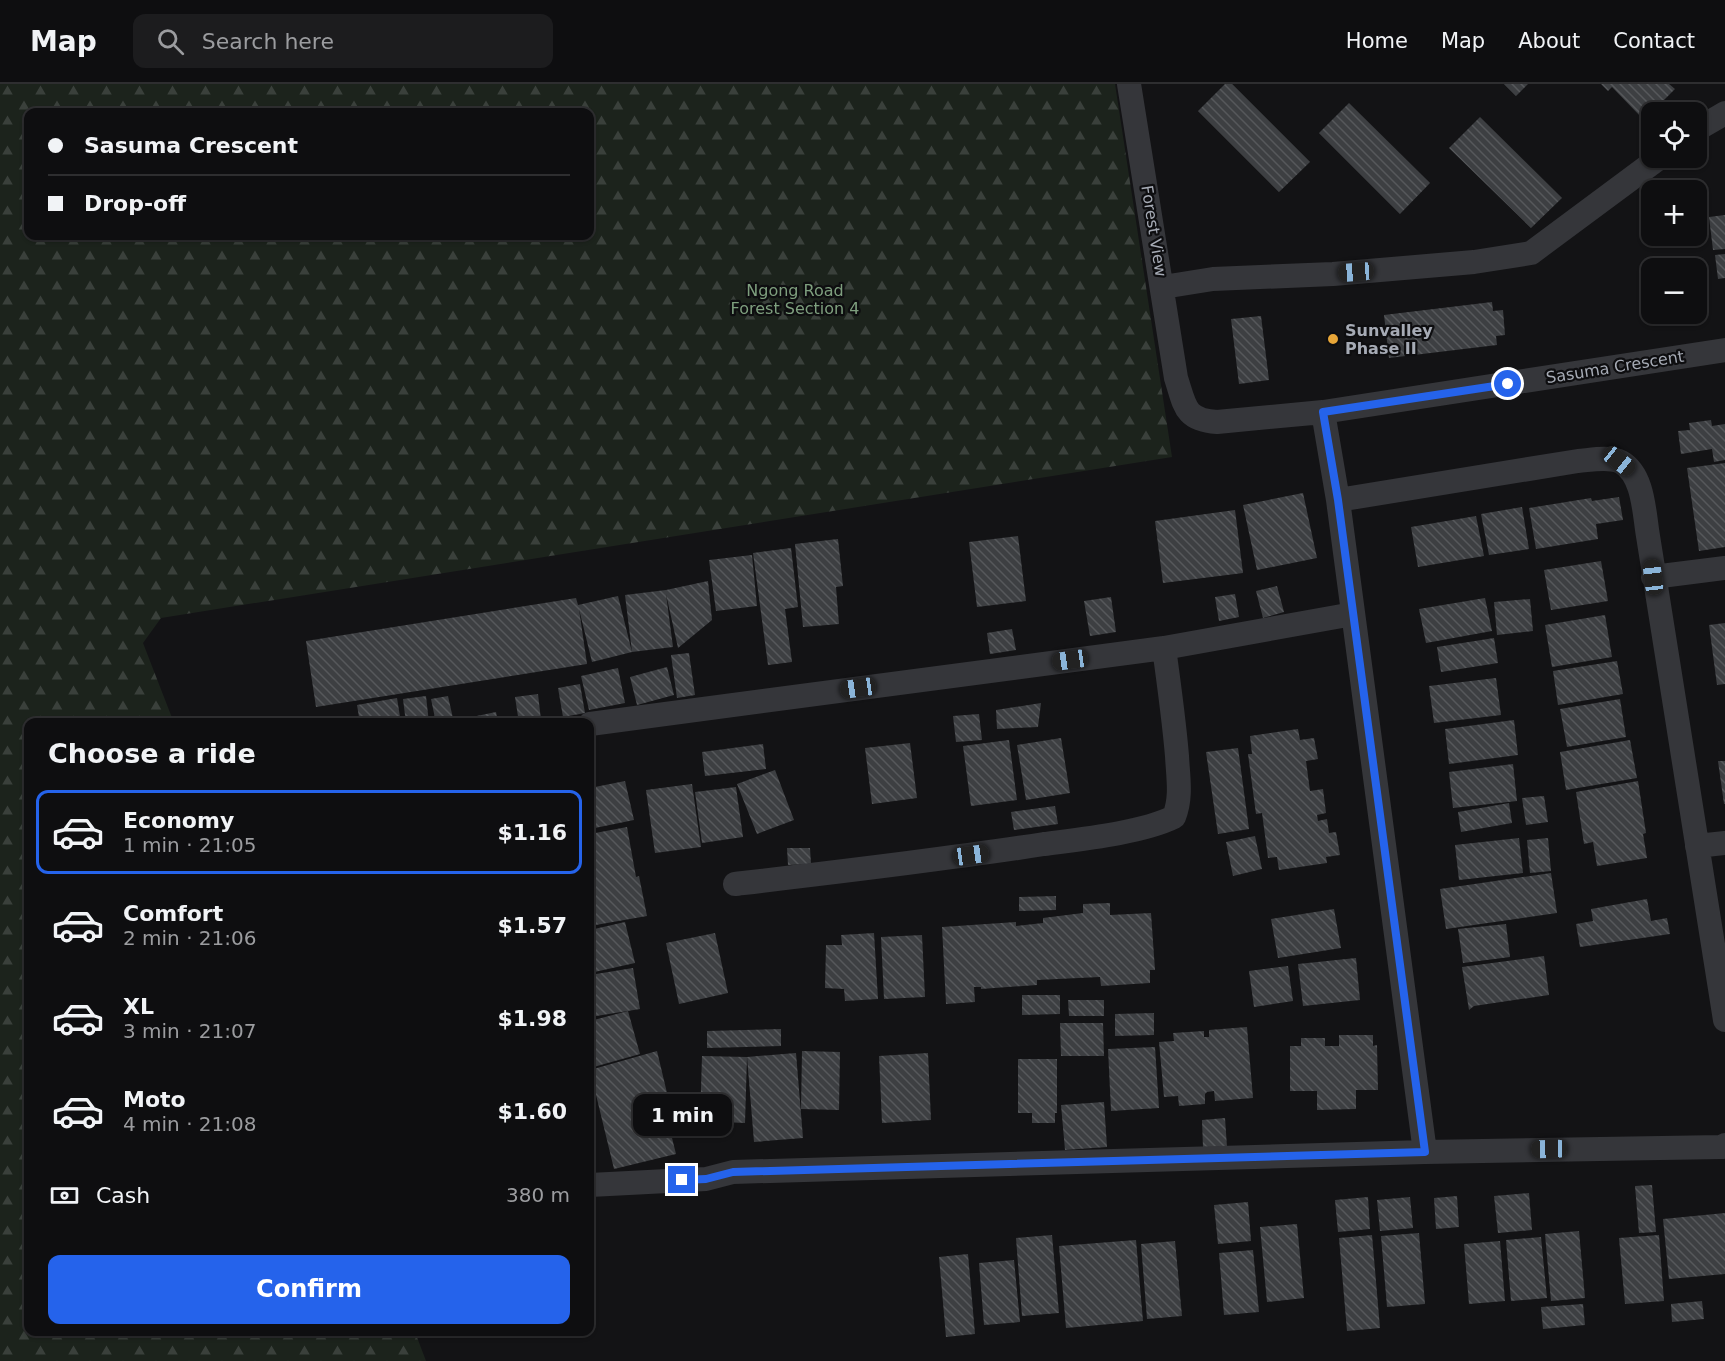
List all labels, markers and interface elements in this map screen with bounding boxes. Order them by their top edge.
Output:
search box [133,14,553,68]
text: Map [30,25,97,58]
icon: search [154,25,187,58]
text: Search here [202,29,334,54]
text: Home [1346,29,1408,53]
text: Map [1441,29,1485,53]
text: About [1518,29,1580,53]
text: Contact [1613,29,1695,53]
map controls [1641,102,1707,324]
button: locate [1641,102,1707,168]
text: Sasuma Crescent [84,133,298,158]
button: + [1641,180,1707,246]
street label: Forest View [1137,184,1171,278]
text: Drop-off [84,191,186,216]
button: − [1641,258,1707,324]
car [1337,262,1375,282]
park label: Ngong Road Forest Section 4 [731,281,859,318]
place label: Sunvalley Phase II [1345,321,1433,358]
marker: Sunvalley Phase II [1326,332,1340,346]
street label: Sasuma Crescent [1545,347,1685,387]
route start [1494,370,1521,397]
car [1599,443,1639,479]
car [1642,558,1664,596]
car [1051,649,1089,671]
car [839,677,877,699]
text: Choose a ride [48,738,256,769]
icon: car [51,805,105,859]
text: Economy [123,808,234,833]
text: $1.16 [497,820,567,845]
text: 1 min · 21:05 [123,833,257,857]
car [952,844,990,866]
icon: car [51,898,105,952]
text: Comfort [123,901,223,926]
text: $1.57 [497,913,567,938]
text: 2 min · 21:06 [123,926,257,950]
icon: car [51,991,105,1045]
text: XL [123,994,154,1019]
text: $1.98 [497,1006,567,1031]
text: 3 min · 21:07 [123,1019,257,1043]
icon: car [51,1084,105,1138]
text: Moto [123,1087,186,1112]
callout: 1 min [632,1093,732,1135]
text: $1.60 [497,1099,567,1124]
text: 1 min [651,1103,714,1127]
text: 4 min · 21:08 [123,1112,257,1136]
car [1531,1140,1567,1158]
route end [668,1166,695,1193]
icon: cash [48,1179,81,1212]
text: Cash [96,1183,150,1208]
text: 380 m [506,1183,570,1207]
button: Confirm [48,1255,570,1324]

